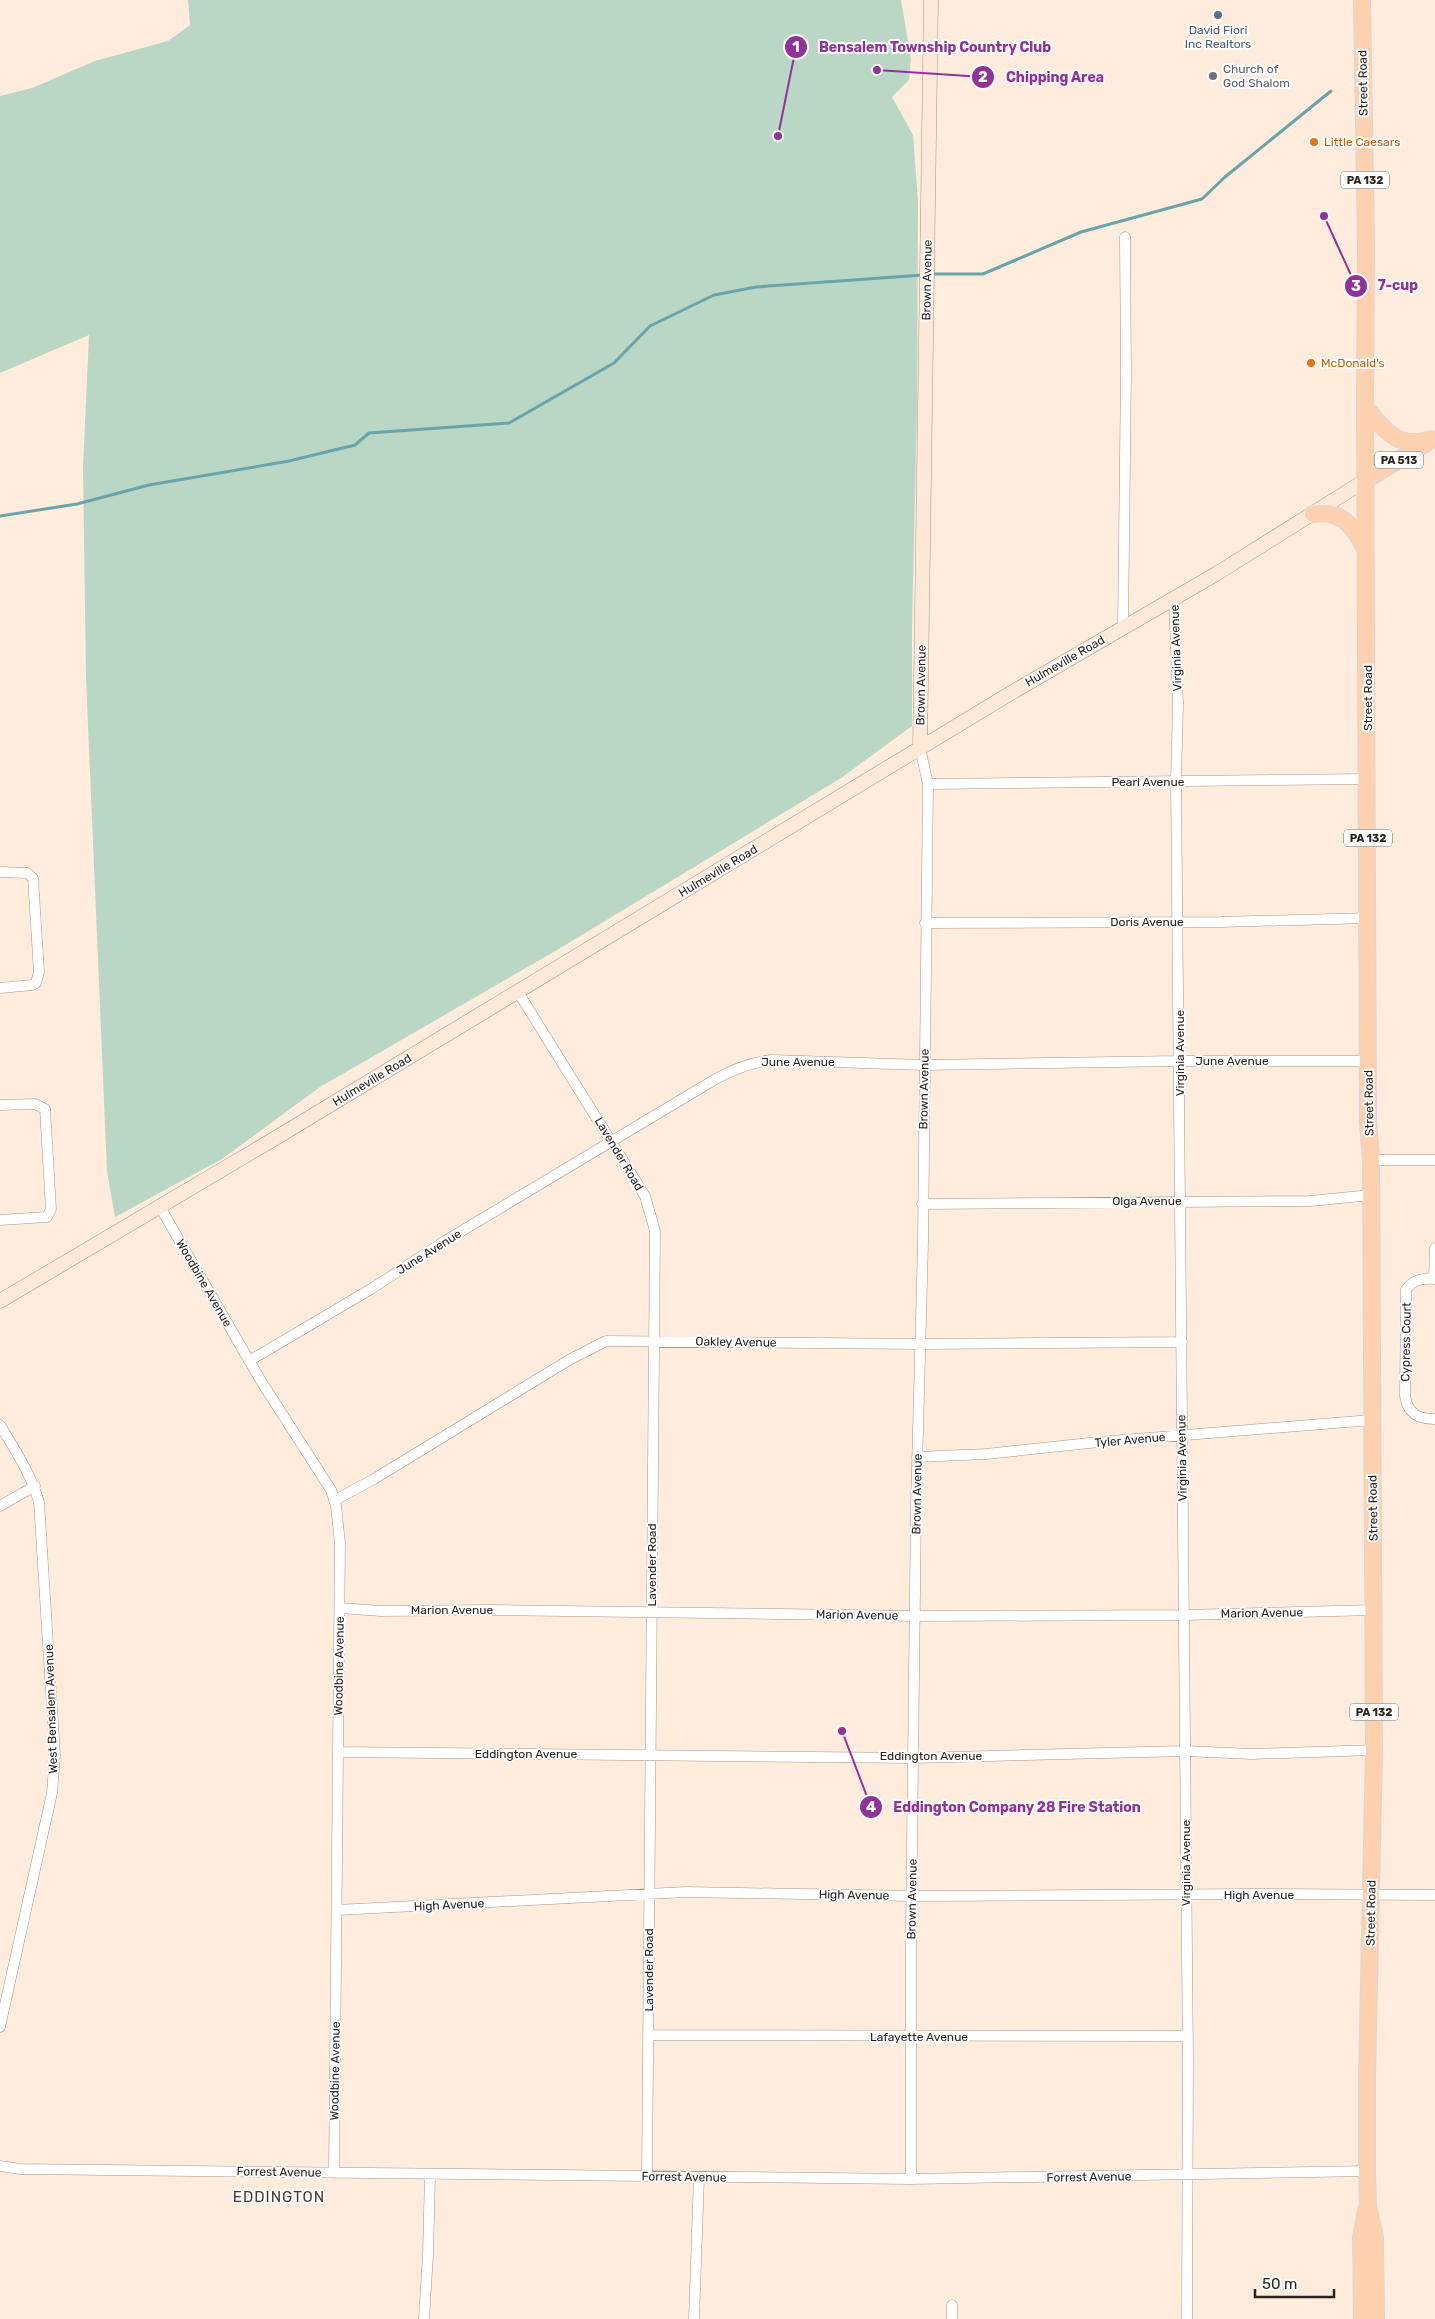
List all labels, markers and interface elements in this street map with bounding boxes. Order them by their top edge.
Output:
marker: David Fiori Inc Realtors [1212,9,1224,21]
place label: David Fiori Inc Realtors [1185,23,1251,51]
callout: Bensalem Township Country Club [783,33,1061,62]
text: 1 [792,38,800,56]
text: Bensalem Township Country Club [819,39,1051,56]
street label: Street Road [1355,50,1371,116]
place label: Church of God Shalom [1223,62,1290,90]
callout: Chipping Area [971,63,1114,92]
text: 2 [978,68,988,86]
text: Chipping Area [1006,69,1104,86]
marker: Church of God Shalom [1207,70,1219,82]
place label: Little Caesars [1324,135,1400,149]
marker: Little Caesars [1308,136,1320,148]
road number: PA 132 [1341,172,1389,188]
street label: Brown Avenue [919,239,935,320]
callout: 7-cup [1343,271,1429,300]
text: 3 [1351,277,1361,295]
text: 7-cup [1378,277,1418,294]
place label: McDonald's [1321,356,1385,370]
marker: McDonald's [1305,357,1317,369]
road number: PA 513 [1375,452,1423,468]
street label: Virginia Avenue [1167,604,1185,692]
street label: Hulmeville Road [1023,633,1107,689]
street label: Brown Avenue [913,644,929,725]
street label: Street Road [1361,665,1375,731]
street label: Pearl Avenue [1111,775,1185,789]
road number: PA 132 [1344,830,1392,846]
street label: Hulmeville Road [676,842,760,900]
street label: Doris Avenue [1110,915,1184,929]
street label: Virginia Avenue [1173,1009,1187,1096]
street label: Brown Avenue [916,1048,932,1129]
street label: Hulmeville Road [330,1051,414,1109]
street label: June Avenue [1195,1054,1269,1068]
street label: June Avenue [761,1055,835,1069]
street label: Street Road [1361,1070,1377,1136]
street label: Lavender Road [592,1115,646,1193]
street label: Olga Avenue [1112,1194,1182,1208]
street label: June Avenue [394,1226,464,1277]
street label: Woodbine Avenue [173,1237,235,1330]
street label: Cypress Court [1398,1302,1414,1382]
street label: Oakley Avenue [695,1334,777,1350]
street label: Virginia Avenue [1174,1414,1190,1501]
street label: Tyler Avenue [1094,1430,1166,1450]
street label: Brown Avenue [909,1453,925,1534]
street label: Street Road [1365,1475,1381,1541]
street label: Lavender Road [645,1523,659,1607]
street label: Marion Avenue [411,1603,493,1617]
street label: Marion Avenue [1221,1605,1304,1621]
street label: Marion Avenue [816,1607,899,1623]
street label: Woodbine Avenue [331,1616,347,1716]
street label: West Bensalem Avenue [42,1644,60,1774]
road number: PA 132 [1350,1704,1398,1720]
street label: Eddington Avenue [475,1747,577,1761]
street label: Eddington Avenue [880,1749,982,1763]
callout: Eddington Company 28 Fire Station [859,1792,1151,1821]
text: 4 [866,1798,876,1816]
text: Eddington Company 28 Fire Station [893,1799,1141,1816]
street label: Virginia Avenue [1179,1819,1193,1906]
street label: Brown Avenue [904,1858,920,1939]
street label: Street Road [1363,1880,1379,1946]
street label: High Avenue [819,1887,890,1903]
street label: High Avenue [1224,1888,1295,1902]
street label: High Avenue [413,1896,485,1914]
street label: Lavender Road [642,1928,656,2012]
street label: Woodbine Avenue [327,2021,343,2121]
street label: Lafayette Avenue [870,2030,968,2044]
street label: Forrest Avenue [236,2164,322,2180]
street label: Forrest Avenue [641,2169,727,2185]
street label: Forrest Avenue [1046,2169,1132,2185]
district label: EDDINGTON [233,2188,325,2206]
scale bar [1255,2266,1334,2298]
text: 50 m [1262,2275,1297,2293]

